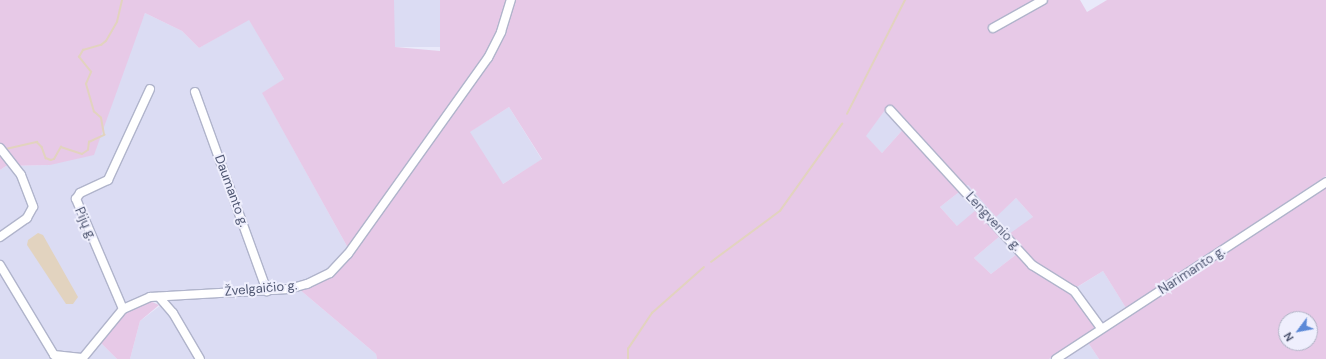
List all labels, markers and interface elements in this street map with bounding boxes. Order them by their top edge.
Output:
street label: Daumanto g. [211,153,251,229]
street label: Lengvenio g. [962,190,1024,254]
street label: Pijų g. [71,205,99,243]
street label: Narimanto g. [1156,244,1228,298]
street label: Žvelgaičio g. [224,278,298,300]
north arrow [1278,311,1318,351]
text: N [1281,330,1297,344]

